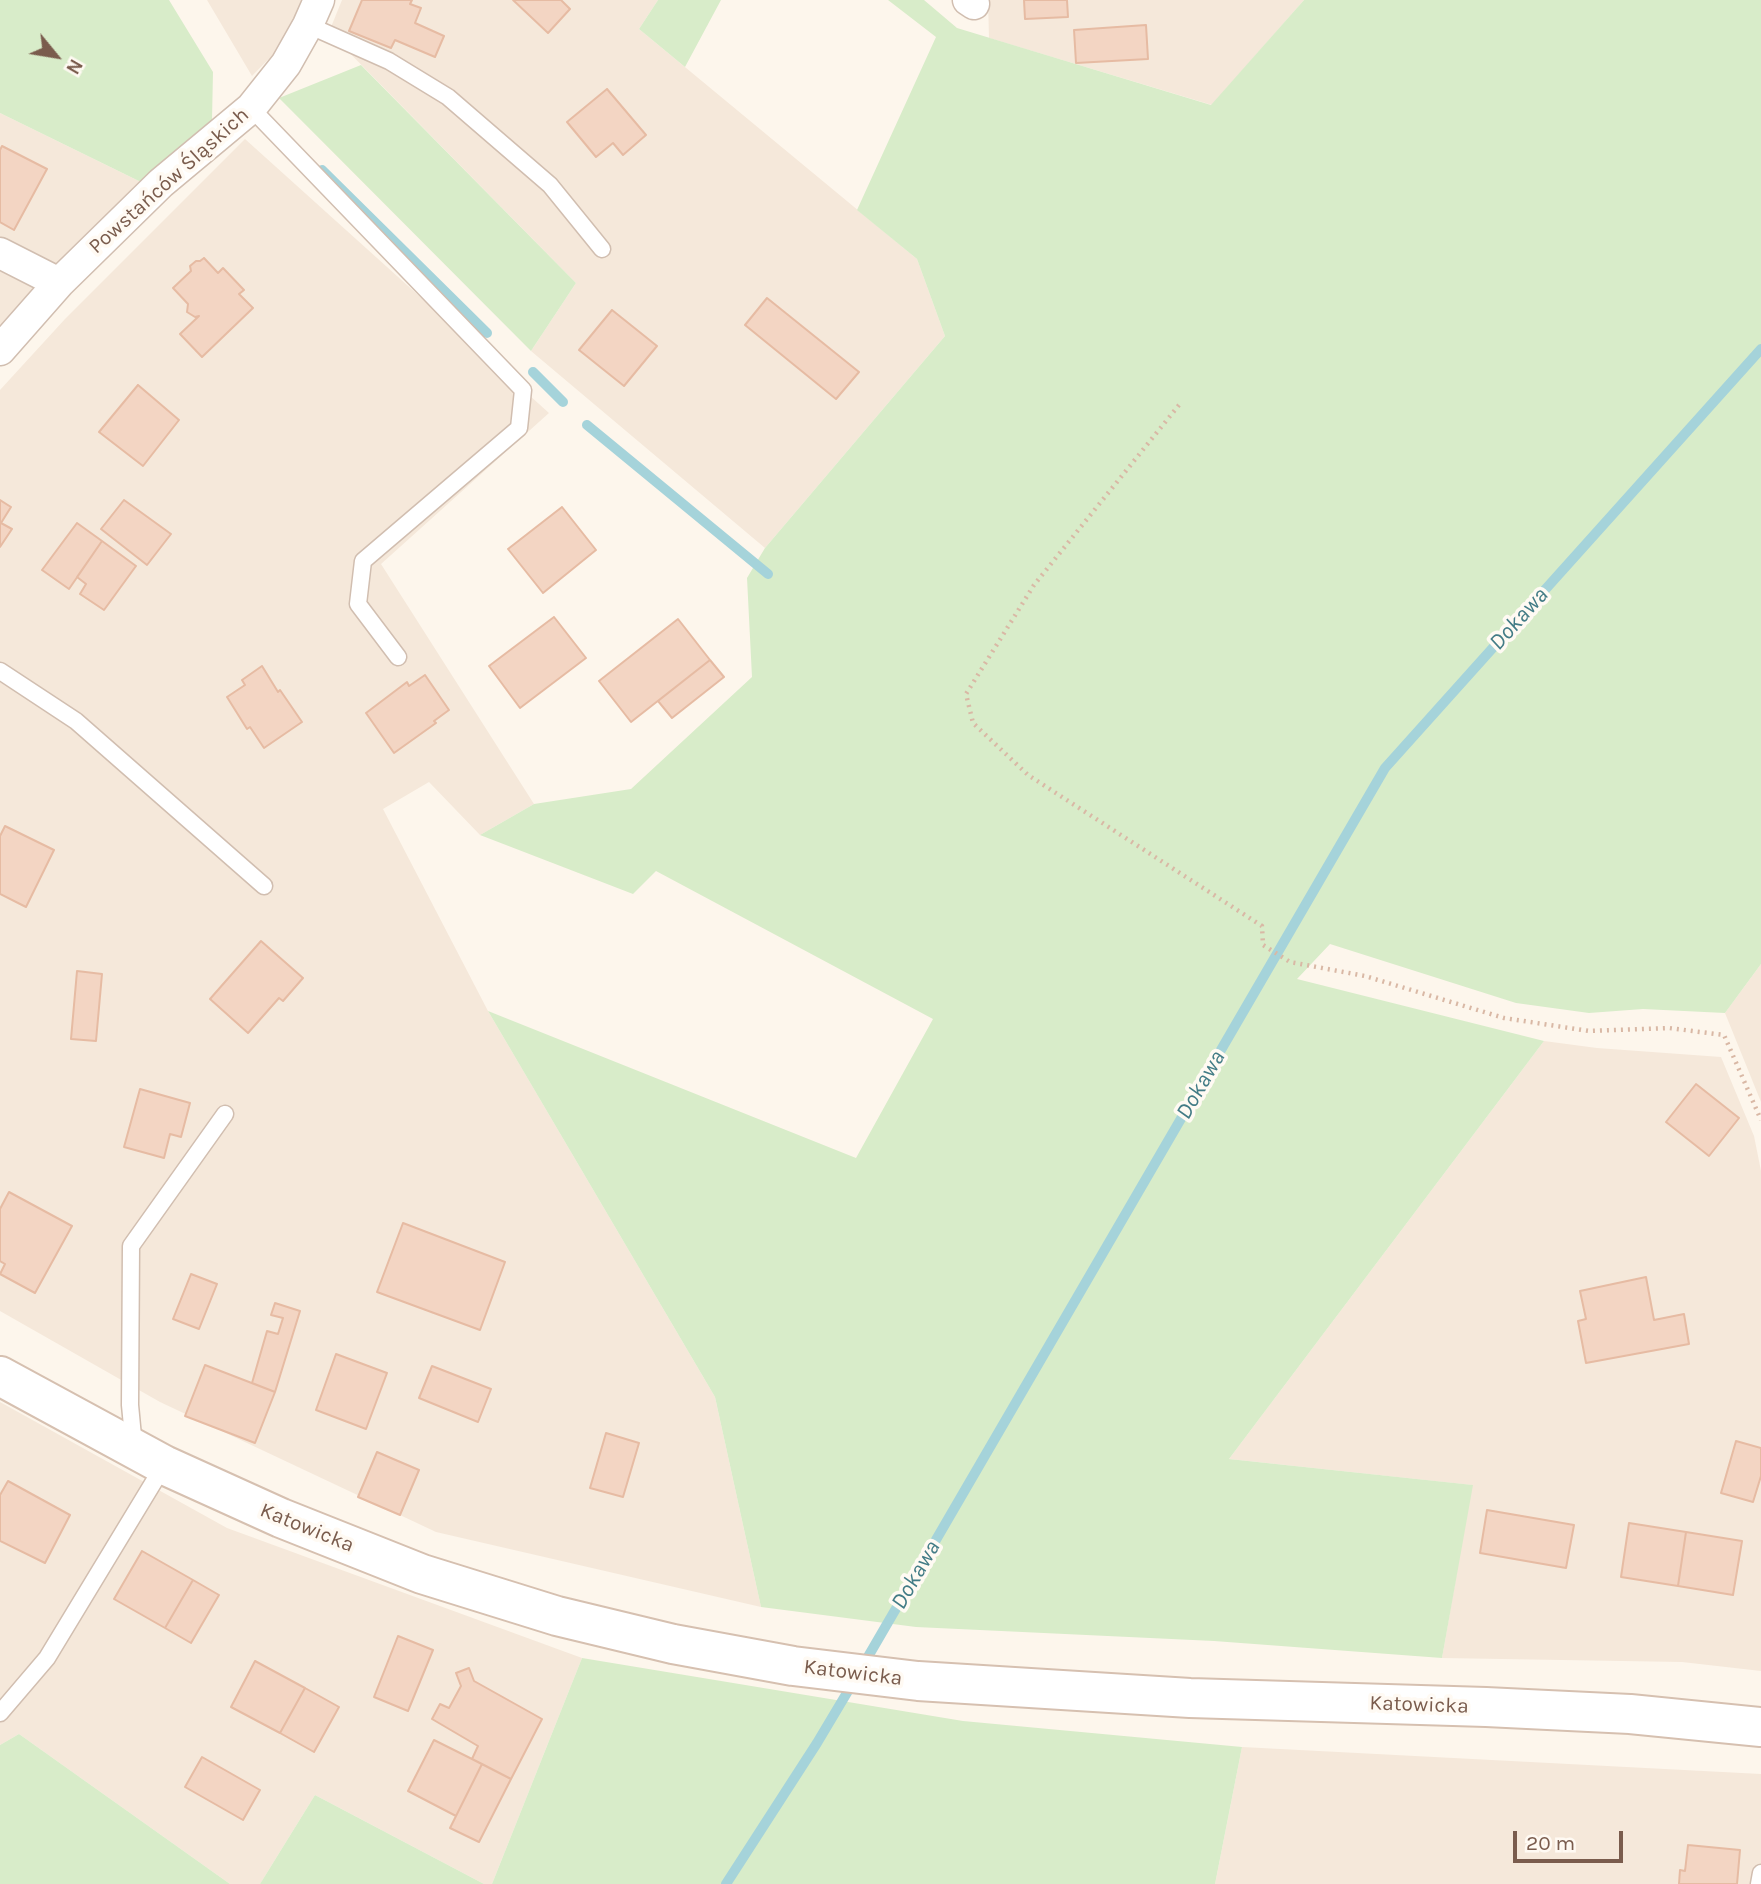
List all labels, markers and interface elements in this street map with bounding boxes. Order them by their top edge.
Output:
north arrow [21,21,91,91]
text: N [61,55,87,78]
street label: Powstańców Śląskich [84,102,254,260]
water label: Dokawa [1484,582,1554,656]
water label: Dokawa [1170,1046,1232,1124]
street label: Katowicka [256,1498,358,1558]
water label: Dokawa [885,1536,947,1614]
street label: Katowicka [802,1654,904,1692]
street label: Katowicka [1369,1691,1469,1719]
scale bar [1516,1818,1626,1862]
text: 20 m [1526,1831,1575,1855]

